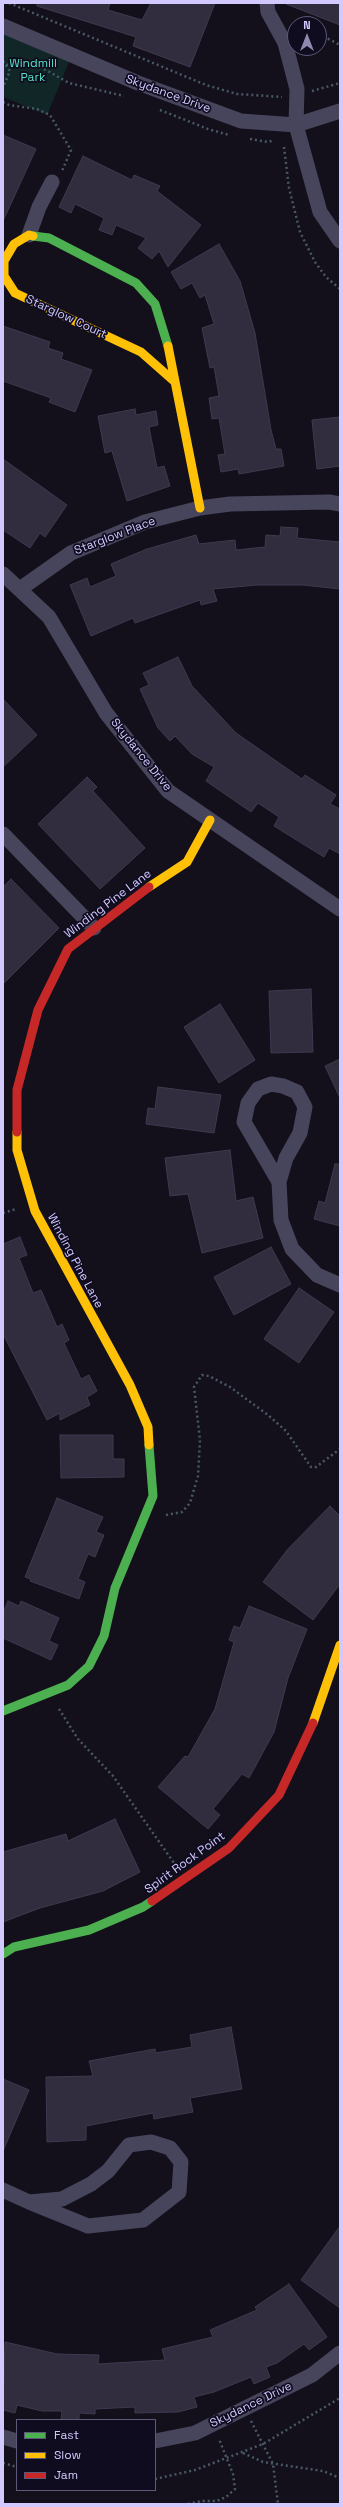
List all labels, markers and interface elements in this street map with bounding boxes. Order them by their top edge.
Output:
north arrow [287,16,327,56]
text: N [303,18,311,32]
park label: Windmill Park [9,57,57,85]
street label: Skydance Drive [124,72,212,116]
street label: Starglow Court [23,292,109,342]
street label: Starglow Place [72,514,158,558]
street label: Skydance Drive [107,716,175,794]
street label: Winding Pine Lane [62,867,154,941]
street label: Winding Pine Lane [44,1211,106,1311]
street label: Spirit Rock Point [142,1829,228,1897]
street label: Skydance Drive [208,2379,294,2431]
legend [16,2419,156,2491]
text: Fast [54,2427,79,2443]
text: Slow [54,2447,81,2463]
text: Jam [54,2467,78,2483]

